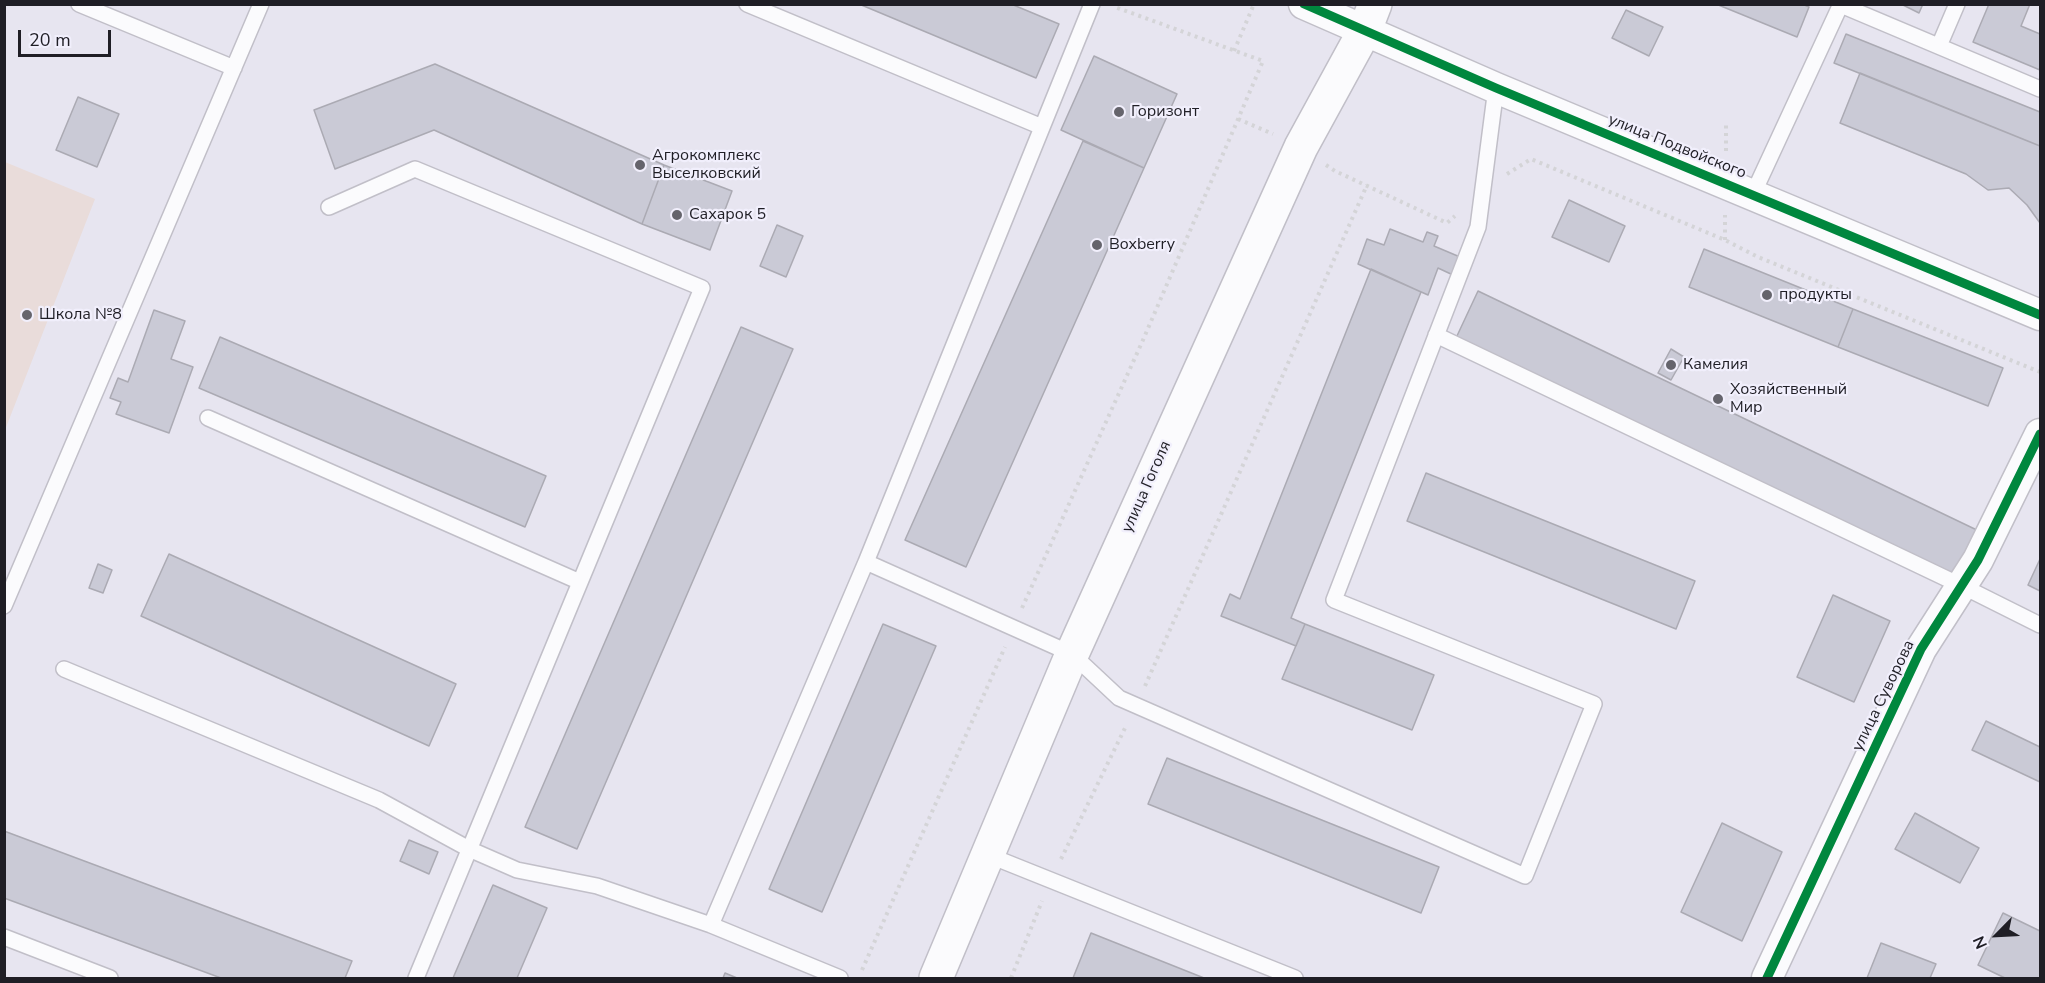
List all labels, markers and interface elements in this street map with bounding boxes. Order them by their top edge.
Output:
scale bar [21,18,114,56]
text: 20 m [29,28,71,52]
place label: Горизонт [1131,102,1199,122]
marker: Горизонт [1112,105,1126,119]
street label: улица Подвойского [1605,110,1749,184]
place label: Агрокомплекс Выселковский [652,146,761,184]
marker: Агрокомплекс Выселковский [633,158,647,172]
place label: Сахарок 5 [689,205,766,225]
marker: Сахарок 5 [670,208,684,222]
place label: Boxberry [1109,235,1175,255]
marker: Boxberry [1090,238,1104,252]
place label: продукты [1779,285,1852,305]
marker: продукты [1760,288,1774,302]
place label: Школа №8 [39,305,122,325]
marker: Школа №8 [20,308,34,322]
place label: Камелия [1683,355,1748,375]
marker: Камелия [1664,358,1678,372]
place label: Хозяйственный Мир [1730,380,1847,418]
marker: Хозяйственный Мир [1711,392,1725,406]
street label: улица Гоголя [1118,438,1176,536]
street label: улица Суворова [1849,637,1919,755]
north arrow [1967,905,2027,965]
text: N [1968,932,1993,952]

